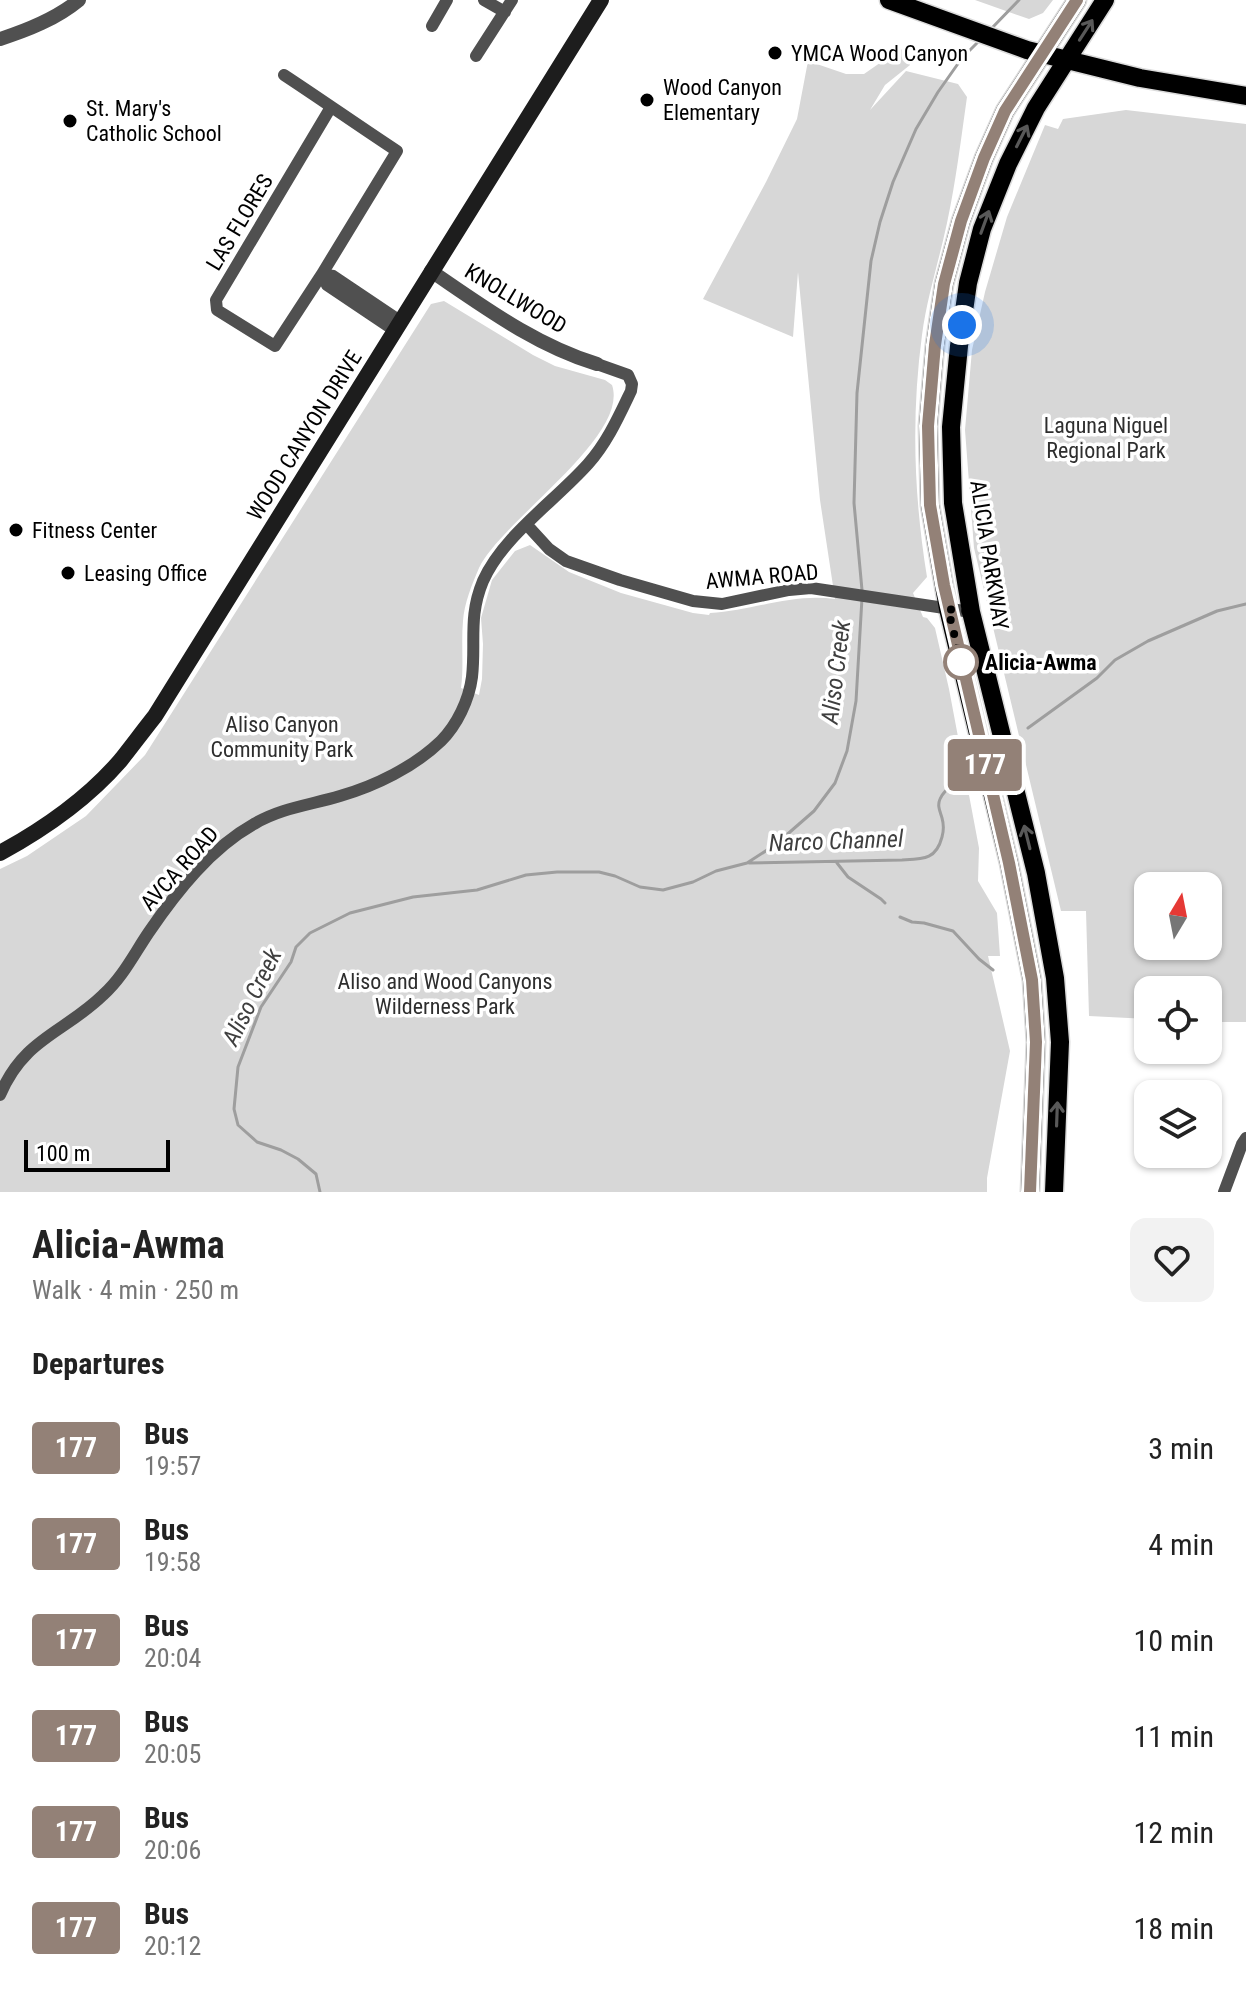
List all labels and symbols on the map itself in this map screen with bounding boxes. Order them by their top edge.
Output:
one-way arrow [1078,19,1094,42]
place label: YMCA Wood Canyon [791,41,968,66]
marker: YMCA Wood Canyon [766,44,784,62]
place label: Wood Canyon Elementary [663,75,782,125]
marker: Wood Canyon Elementary [638,91,656,109]
place label: St. Mary's Catholic School [86,96,222,146]
marker: St. Mary's Catholic School [61,112,79,130]
one-way arrow [1014,124,1030,148]
street label: LAS FLORES [201,170,278,275]
one-way arrow [979,210,994,235]
street label: KNOLLWOOD [460,258,571,339]
your location [942,305,982,345]
street label: WOOD CANYON DRIVE [242,346,367,525]
park label: Laguna Niguel Regional Park [1044,413,1168,463]
street label: ALICIA PARKWAY [965,478,1014,632]
place label: Fitness Center [32,518,157,543]
marker: Fitness Center [7,521,25,539]
street label: AWMA ROAD [705,559,820,594]
place label: Leasing Office [84,561,207,586]
marker: Leasing Office [59,564,77,582]
water label: Aliso Creek [816,618,856,726]
marker: Alicia-Awma [944,645,978,679]
place label: Alicia-Awma [985,650,1097,675]
park label: Aliso Canyon Community Park [211,712,354,762]
line badge: 177 [939,739,1031,791]
street label: AVCA ROAD [135,821,223,915]
one-way arrow [1019,824,1034,850]
water label: Narco Channel [768,825,904,857]
north arrow [1134,872,1222,960]
water label: Aliso Creek [216,944,288,1051]
park label: Aliso and Wood Canyons Wilderness Park [338,969,552,1019]
one-way arrow [1050,1101,1065,1128]
scale bar [24,1136,170,1172]

